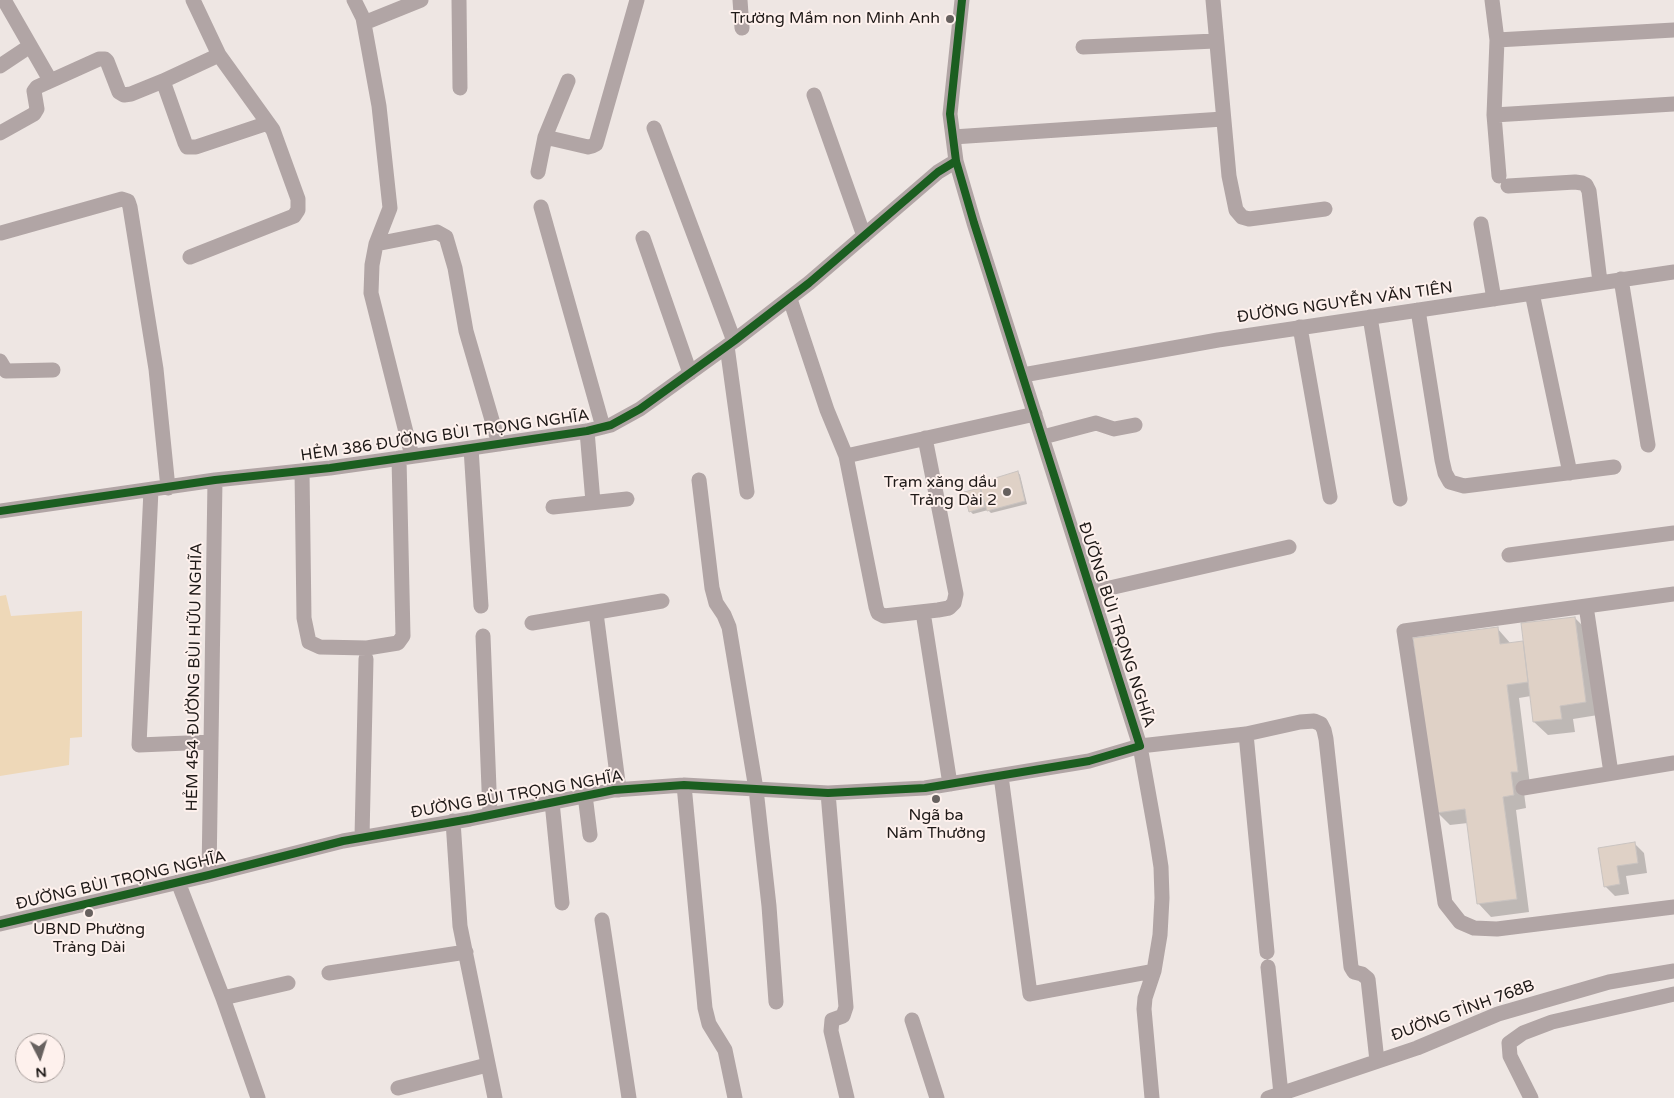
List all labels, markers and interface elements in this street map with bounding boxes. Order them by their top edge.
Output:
place label: Trường Mầm non Minh Anh [731,9,940,29]
marker: Trường Mầm non Minh Anh [944,13,956,25]
street label: ĐƯỜNG NGUYỄN VĂN TIÊN [1236,278,1454,328]
street label: HẺM 386 ĐƯỜNG BÙI TRỌNG NGHĨA [299,406,591,466]
place label: Trạm xăng dầu Trảng Dài 2 [884,473,997,511]
marker: Trạm xăng dầu Trảng Dài 2 [1001,486,1013,498]
street label: ĐƯỜNG BÙI TRỌNG NGHĨA [1074,520,1158,730]
street label: HẺM 454 ĐƯỜNG BÙI HỮU NGHĨA [183,543,207,811]
street label: ĐƯỜNG BÙI TRỌNG NGHĨA [409,767,625,823]
marker: Ngã ba Năm Thưởng [930,793,942,805]
place label: Ngã ba Năm Thưởng [886,806,986,844]
street label: ĐƯỜNG BÙI TRỌNG NGHĨA [14,847,228,915]
marker: UBND Phường Trảng Dài [83,907,95,919]
place label: UBND Phường Trảng Dài [33,920,145,958]
street label: ĐƯỜNG TỈNH 768B [1389,976,1537,1046]
north arrow [15,1033,65,1083]
text: N [35,1063,48,1081]

